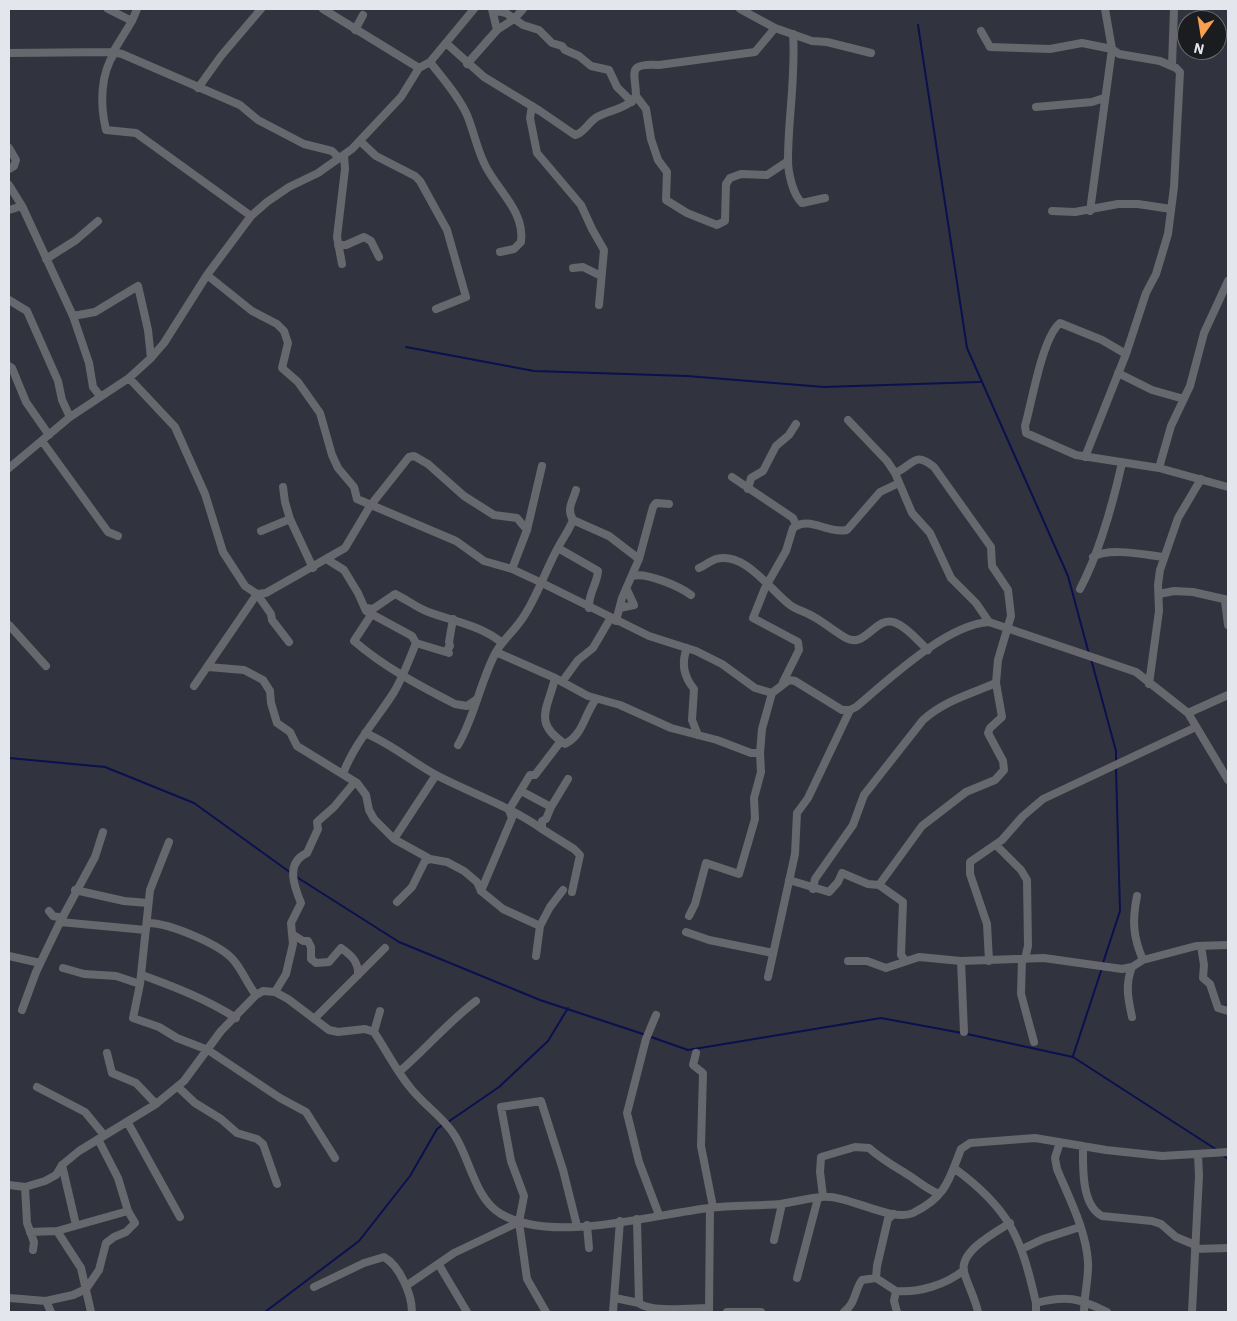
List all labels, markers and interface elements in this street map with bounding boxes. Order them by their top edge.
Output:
north arrow [1177,10,1227,60]
text: N [1192,39,1206,59]

